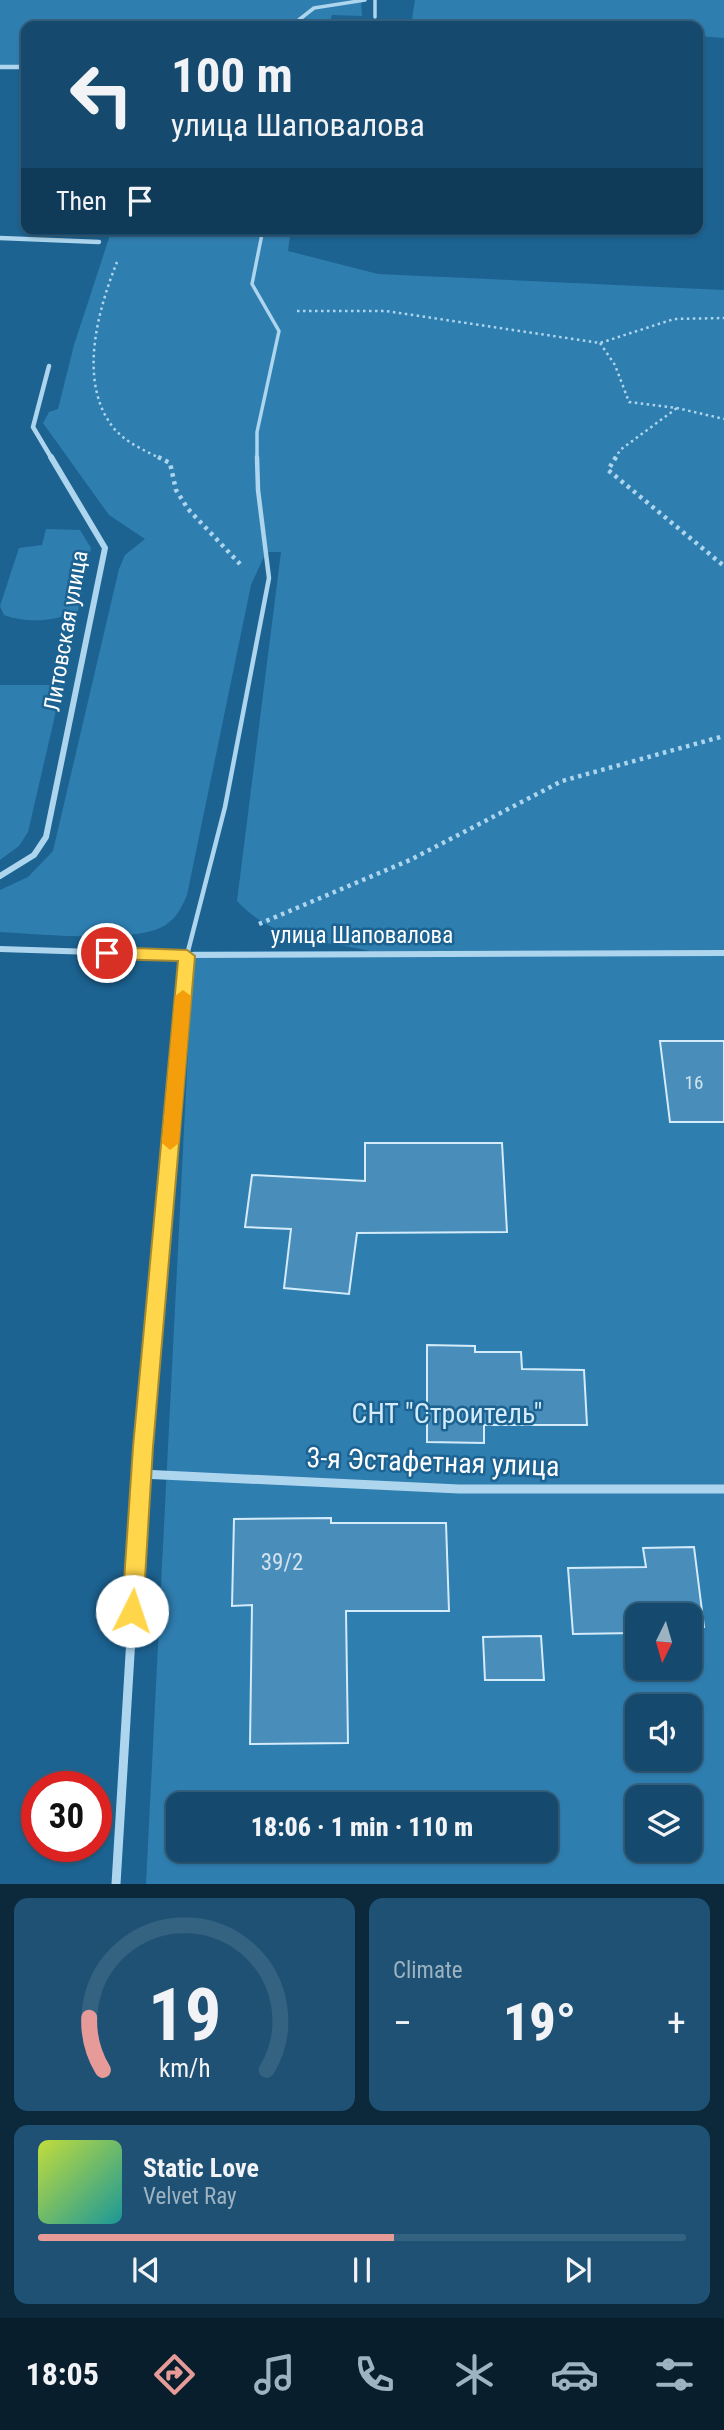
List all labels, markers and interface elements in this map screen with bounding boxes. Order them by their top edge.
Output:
text: 100 m [171,47,293,104]
icon: left [56,49,147,140]
text: улица Шаповалова [171,106,425,144]
icon: arrive [121,182,159,220]
text: Then [56,186,107,216]
street label: Литовская улица [39,548,93,714]
street label: улица Шаповалова [271,922,453,949]
pin [77,923,137,983]
icon: arrive [88,934,126,972]
house number: 16 [685,1071,703,1094]
park label: СНТ "Строитель" [352,1397,542,1430]
street label: 3-я Эстафетная улица [306,1441,560,1483]
house number: 39/2 [261,1549,303,1576]
position arrow [95,1574,169,1648]
north arrow [625,1603,702,1680]
map controls [625,1603,702,1862]
button: sound [625,1694,702,1771]
speed limit sign: 30 [21,1771,112,1862]
button: layers [625,1785,702,1862]
text: 18:06 · 1 min · 110 m [251,1812,473,1842]
text: Climate [393,1957,463,1984]
text: 19 [148,1973,221,2059]
text: 19° [503,1992,576,2053]
text: − [393,2001,412,2045]
text: + [667,2001,686,2045]
text: km/h [159,2054,210,2083]
text: Static Love [143,2153,259,2183]
text: Velvet Ray [143,2183,237,2210]
icon: previous [127,2251,165,2289]
icon: pause [343,2251,381,2289]
icon: next [559,2251,597,2289]
icon: directions [150,2350,199,2399]
icon: music [250,2350,299,2399]
icon: phone [350,2350,399,2399]
icon: climate [450,2350,499,2399]
icon: car [550,2350,599,2399]
icon: filters [650,2350,699,2399]
text: 18:05 [25,2355,99,2393]

